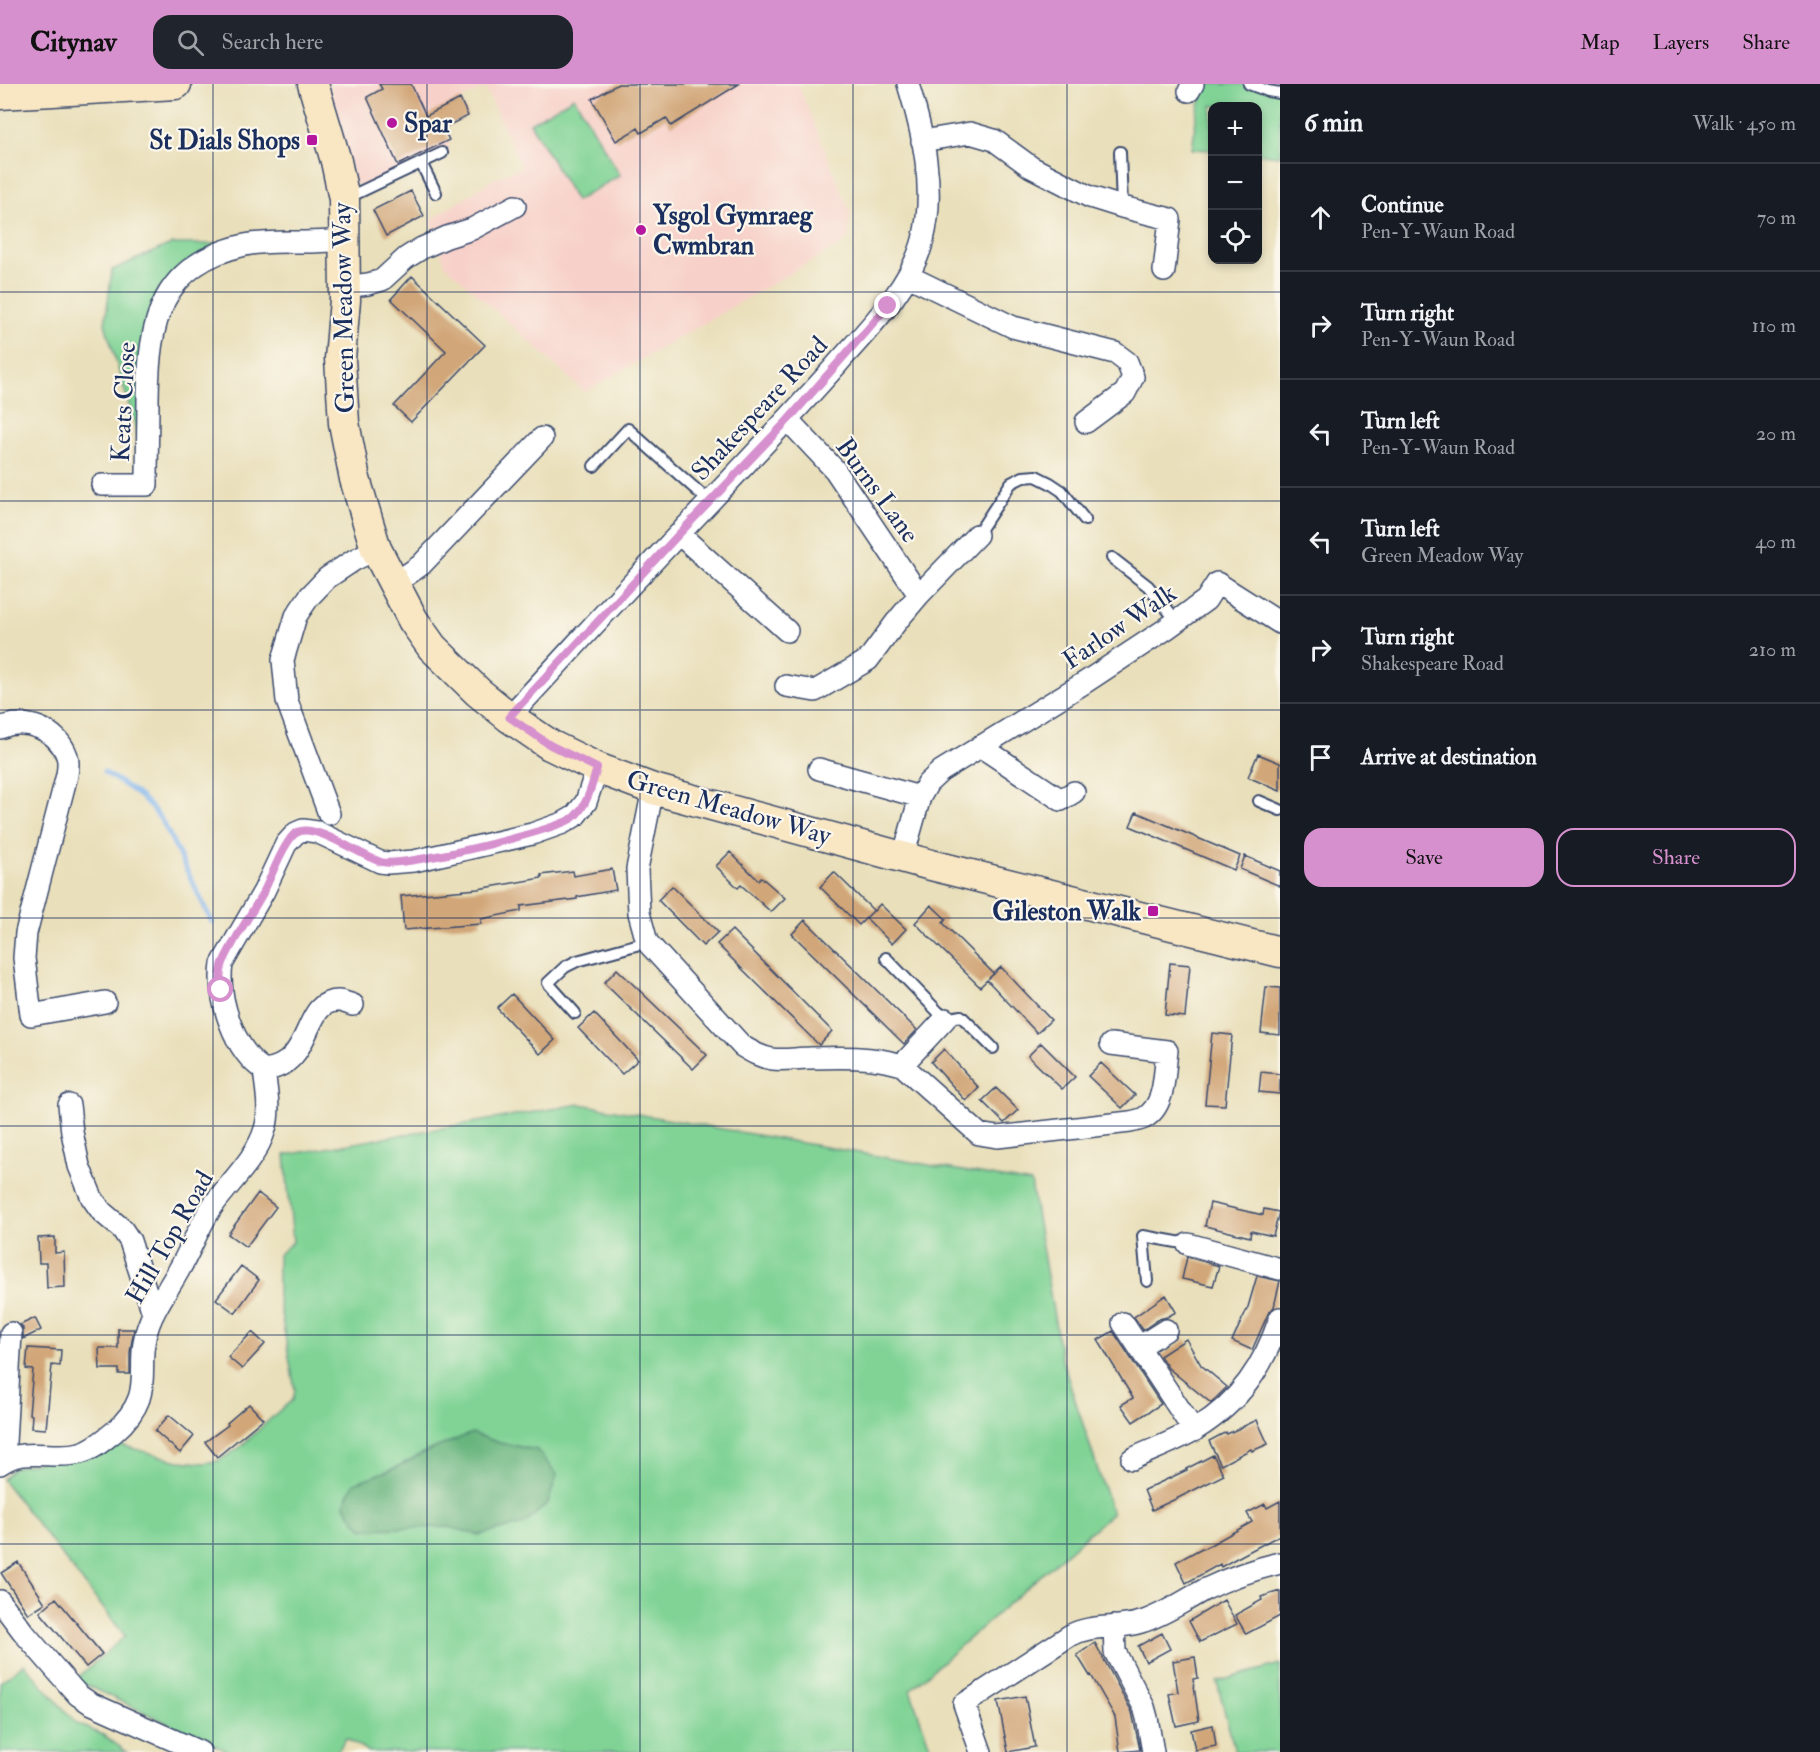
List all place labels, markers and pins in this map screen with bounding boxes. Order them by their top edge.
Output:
place label: Spar [404,108,452,141]
marker: Spar [385,116,399,130]
place label: St Dials Shops [149,125,300,158]
marker: St Dials Shops [305,133,319,147]
place label: Ysgol Gymraeg Cwmbran [652,200,814,262]
marker: Ysgol Gymraeg Cwmbran [634,223,648,237]
place label: Gileston Walk [992,896,1142,928]
marker: Gileston Walk [1146,904,1160,918]

